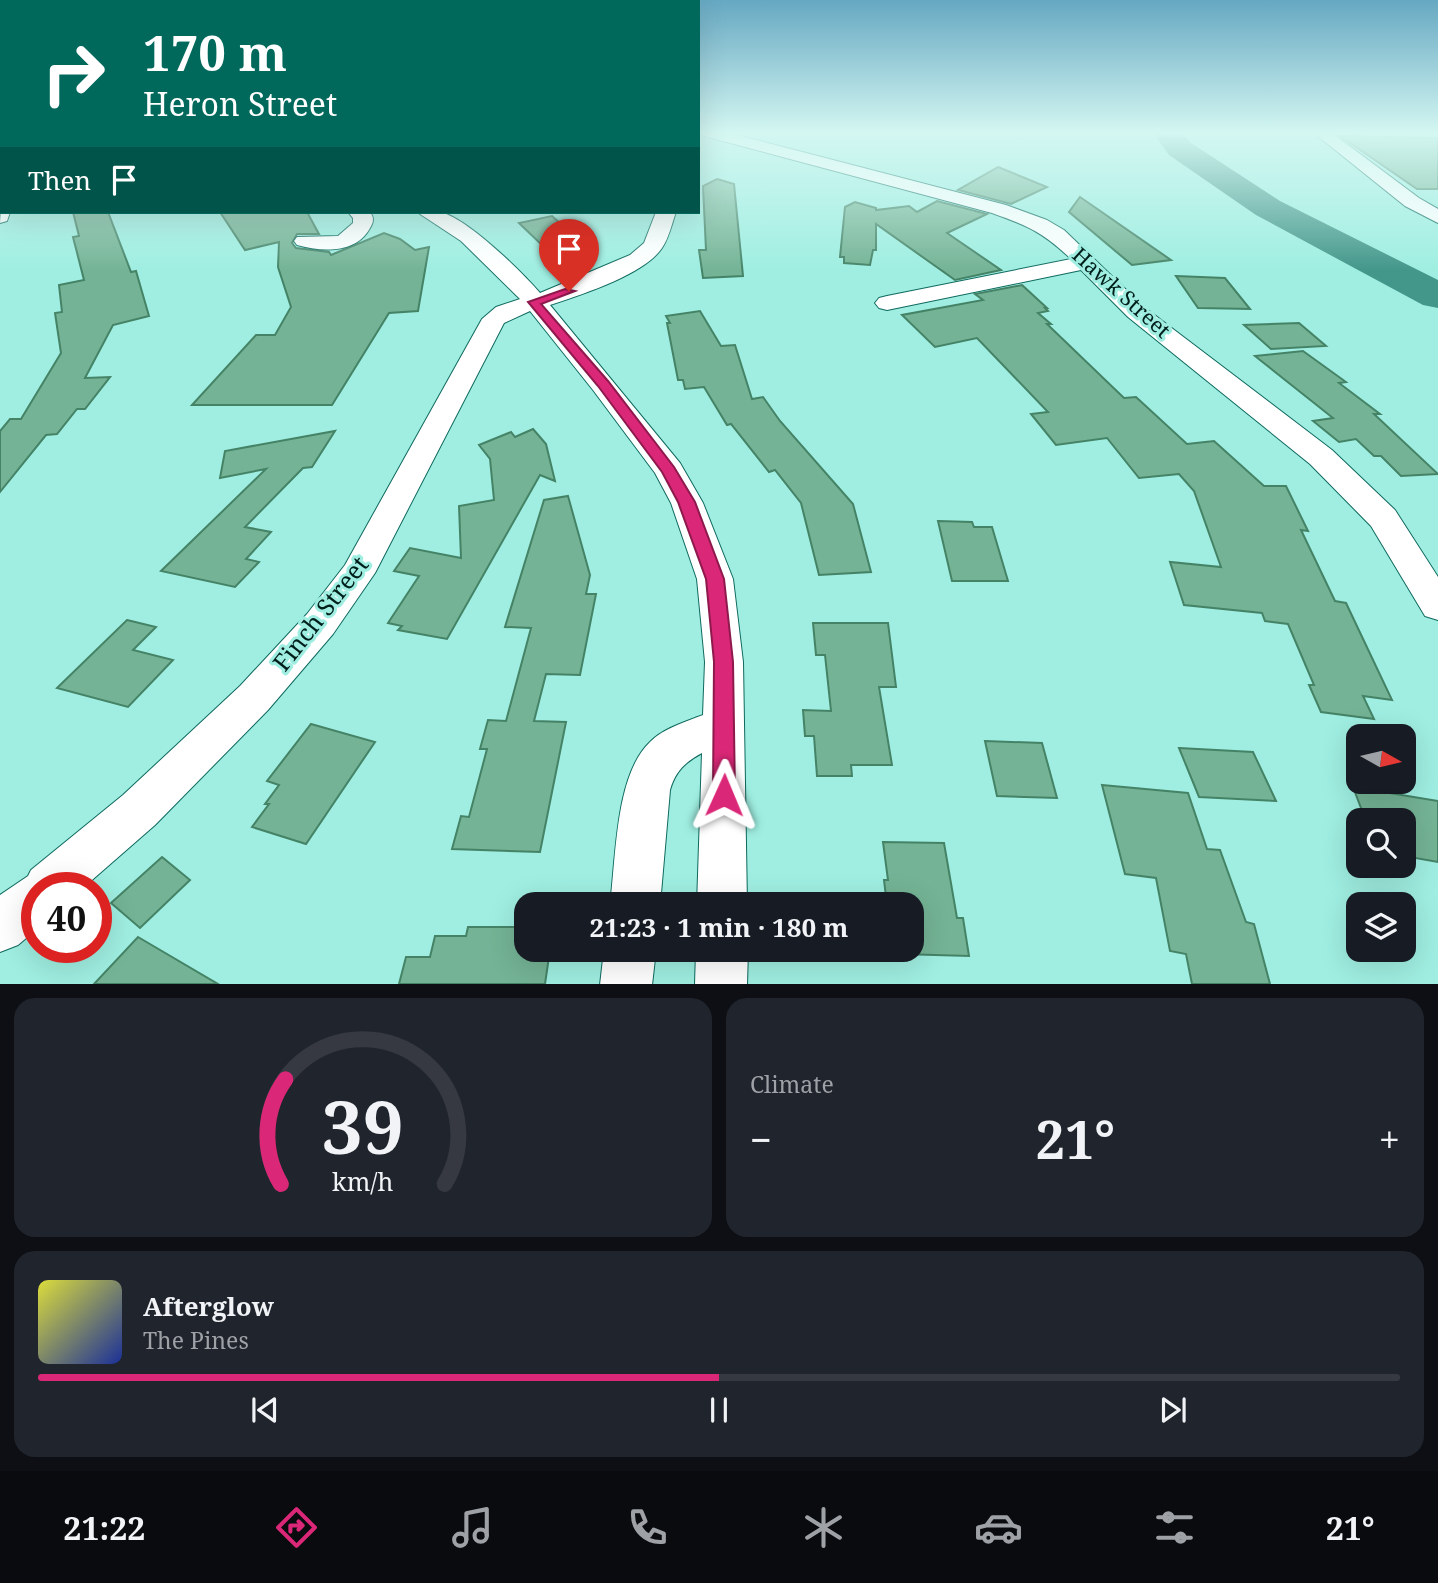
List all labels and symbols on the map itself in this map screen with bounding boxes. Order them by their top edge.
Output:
pin [539,219,599,291]
street label: Hawk Street [1067,241,1177,344]
street label: Finch Street [264,549,375,677]
north arrow [1346,724,1416,794]
position arrow [687,758,761,832]
speed limit sign: 40 [21,872,112,963]

